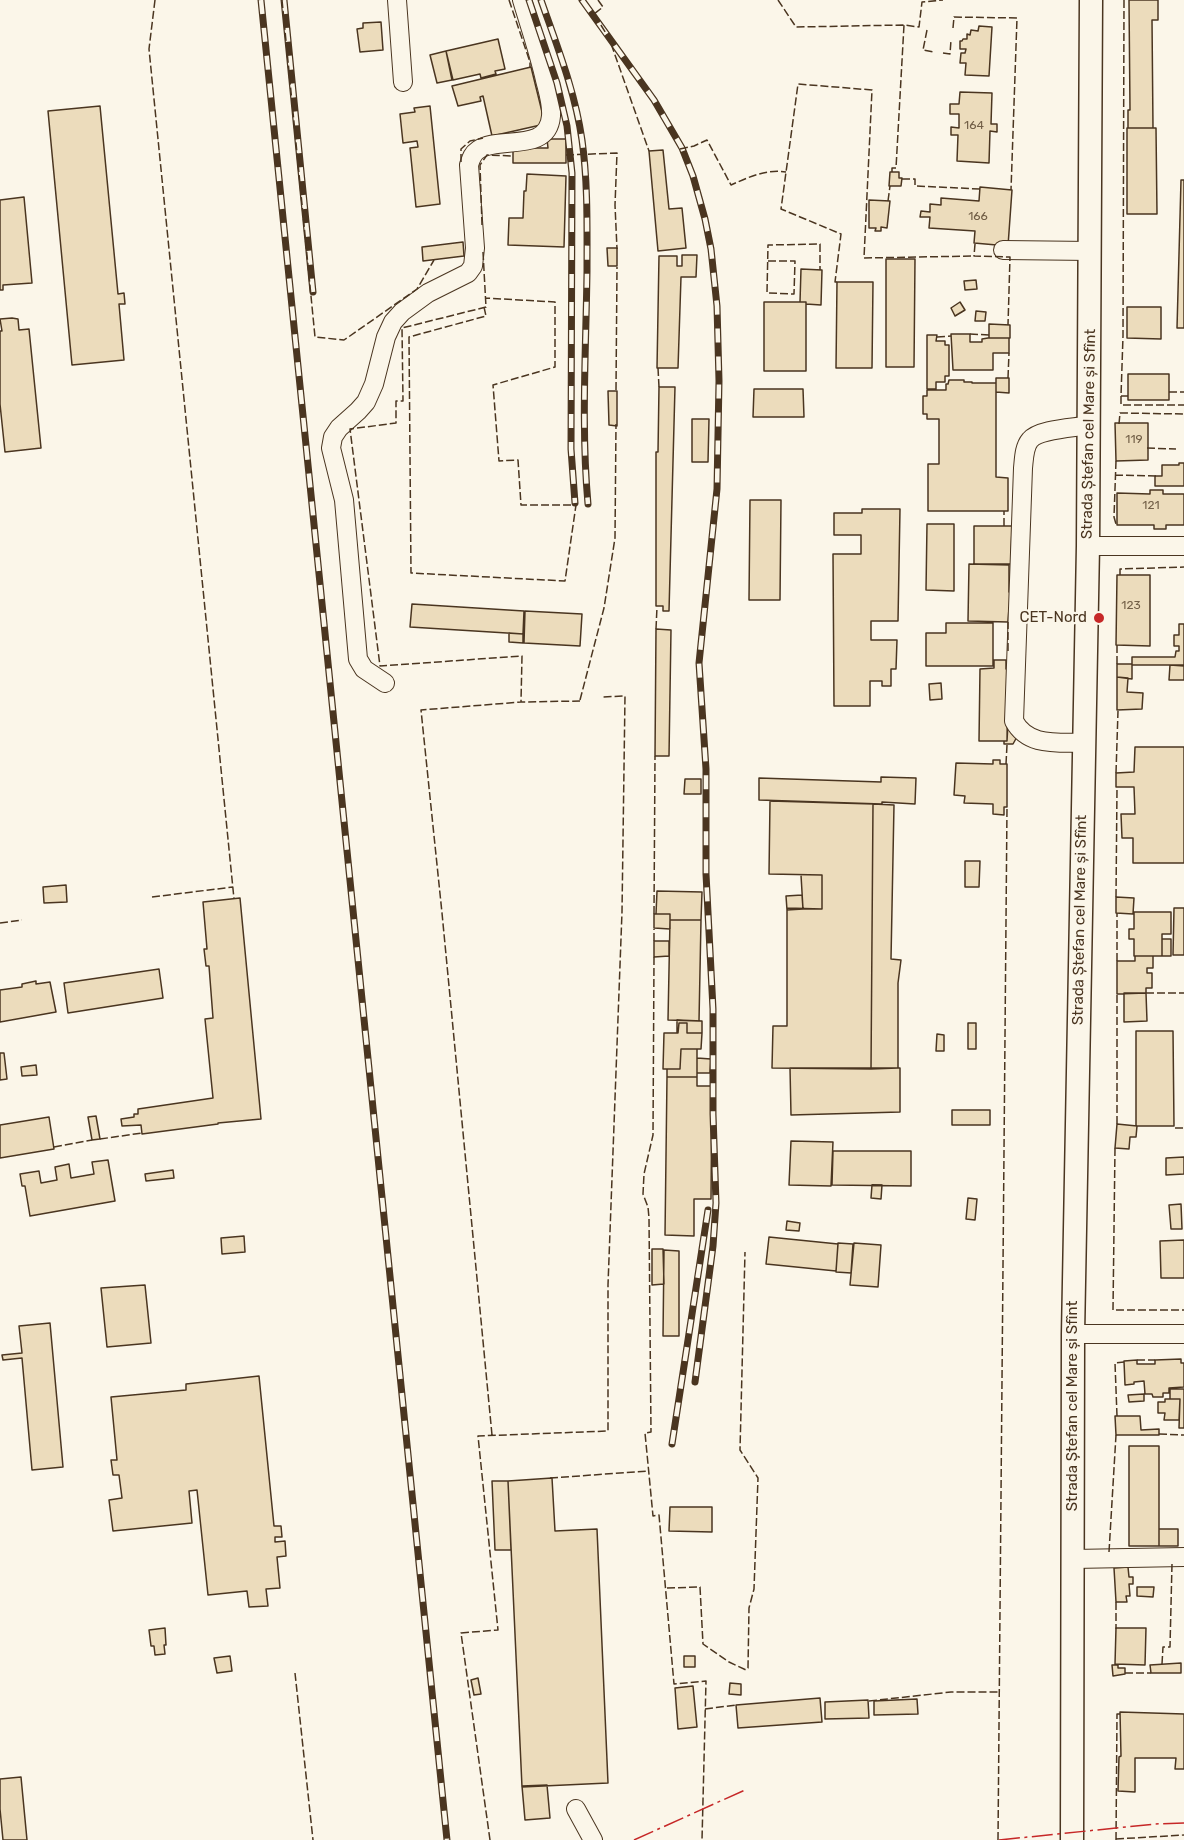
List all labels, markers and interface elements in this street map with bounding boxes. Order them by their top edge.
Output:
house number: 164 [964,119,984,133]
house number: 166 [968,210,988,224]
street label: Strada Ștefan cel Mare și Sfînt [1078,329,1100,539]
house number: 119 [1125,433,1143,447]
house number: 121 [1142,499,1160,513]
house number: 123 [1121,599,1141,613]
place label: CET-Nord [1020,609,1087,627]
marker: CET-Nord [1092,611,1106,625]
street label: Strada Ștefan cel Mare și Sfînt [1069,815,1091,1025]
street label: Strada Ștefan cel Mare și Sfînt [1064,1301,1082,1511]

